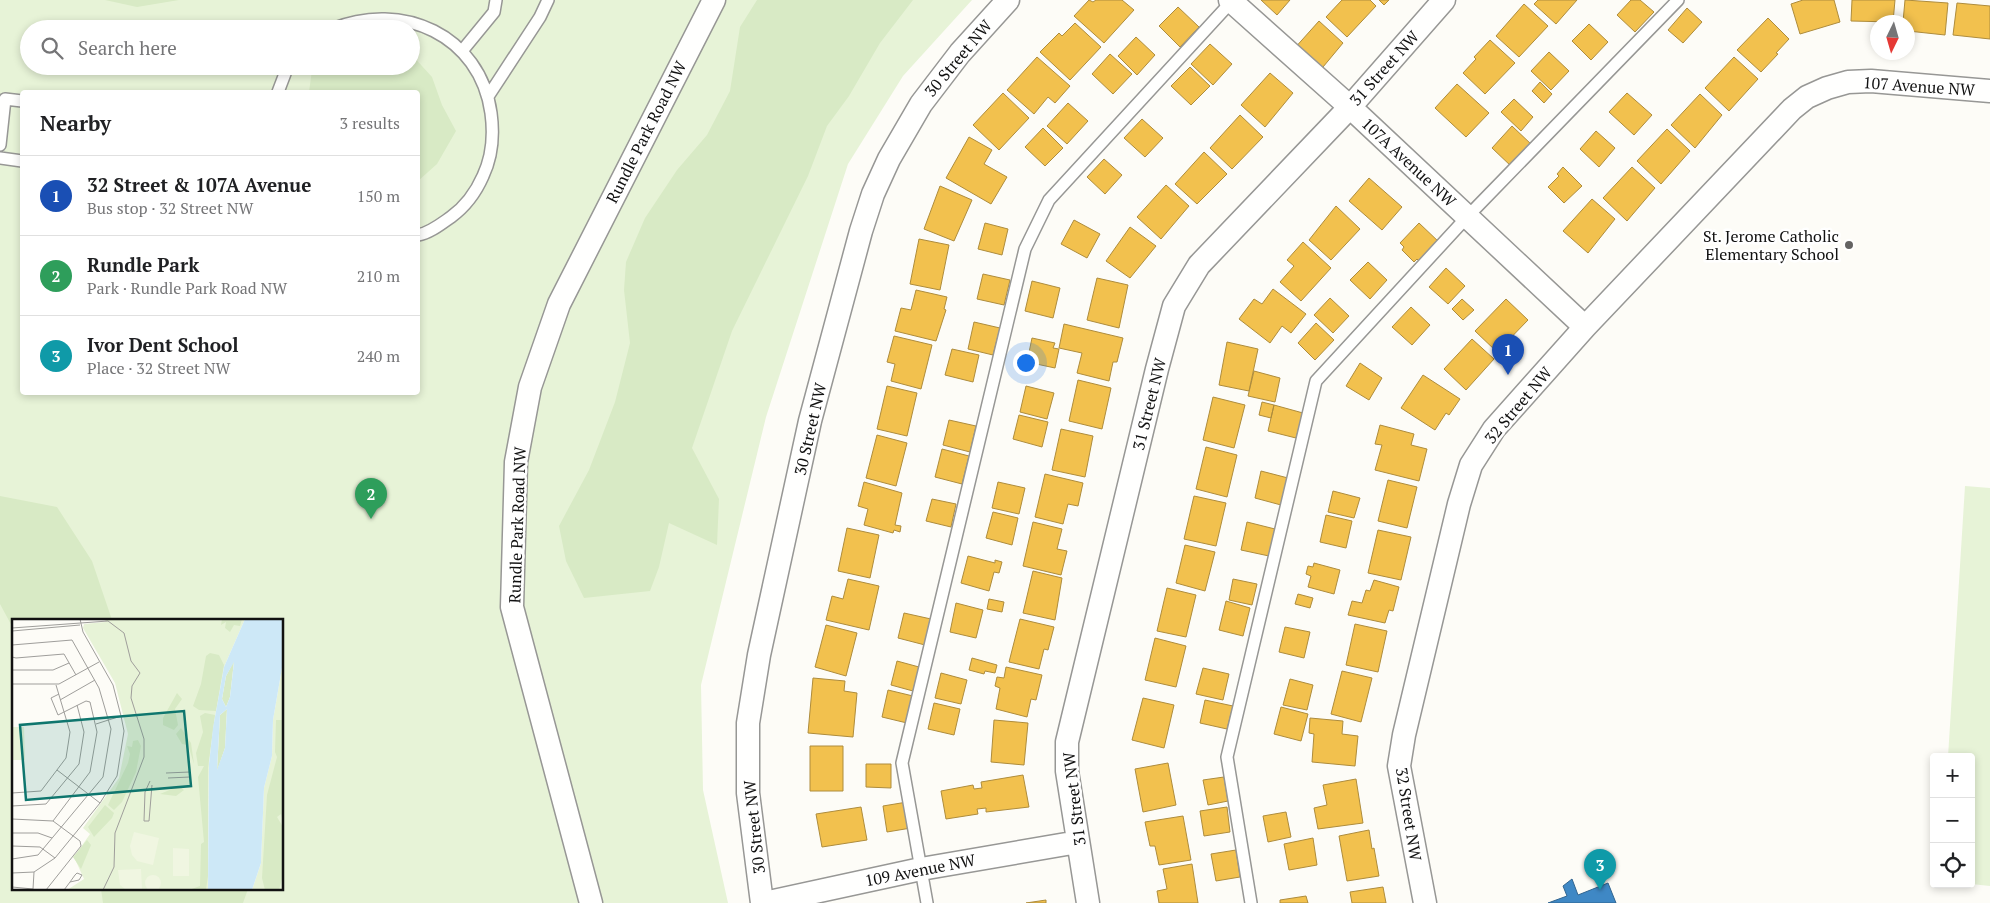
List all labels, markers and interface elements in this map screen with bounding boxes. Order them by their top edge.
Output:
street label: 30 Street NW [919,15,997,101]
north arrow [1870,15,1915,60]
search box [20,20,420,75]
street label: 31 Street NW [1344,26,1424,110]
icon: search [38,34,66,62]
text: Search here [78,35,177,60]
street label: Rundle Park Road NW [601,57,691,207]
street label: 107 Avenue NW [1862,71,1976,101]
text: Nearby [40,109,111,137]
text: 3 results [340,112,400,134]
street label: 107A Avenue NW [1357,112,1461,212]
text: 32 Street & 107A Avenue [87,172,311,197]
text: 1 [51,185,61,207]
text: 150 m [357,185,400,207]
text: Bus stop · 32 Street NW [87,197,253,219]
place label: St. Jerome Catholic Elementary School [1703,225,1839,265]
marker: St. Jerome Catholic Elementary School [1843,239,1855,251]
text: Rundle Park [87,252,199,277]
text: 2 [51,265,61,287]
text: 210 m [357,265,400,287]
text: Park · Rundle Park Road NW [87,277,287,299]
text: Ivor Dent School [87,332,239,357]
pin: 1 [1492,334,1524,375]
text: 3 [51,345,61,367]
text: 240 m [357,345,400,367]
your location [1013,350,1039,376]
street label: 31 Street NW [1127,356,1171,452]
text: Place · 32 Street NW [87,357,230,379]
street label: 32 Street NW [1479,362,1557,448]
street label: 30 Street NW [789,381,831,477]
street label: Rundle Park Road NW [503,446,531,604]
pin: 2 [355,478,387,519]
inset map [12,619,284,890]
street label: 31 Street NW [1057,751,1091,847]
map controls [1930,753,1975,888]
button: + [1930,753,1975,798]
street label: 32 Street NW [1391,766,1427,862]
street label: 30 Street NW [738,779,770,875]
button: − [1930,798,1975,843]
button: locate [1930,843,1975,888]
street label: 109 Avenue NW [863,848,977,891]
pin: 3 [1584,849,1616,890]

